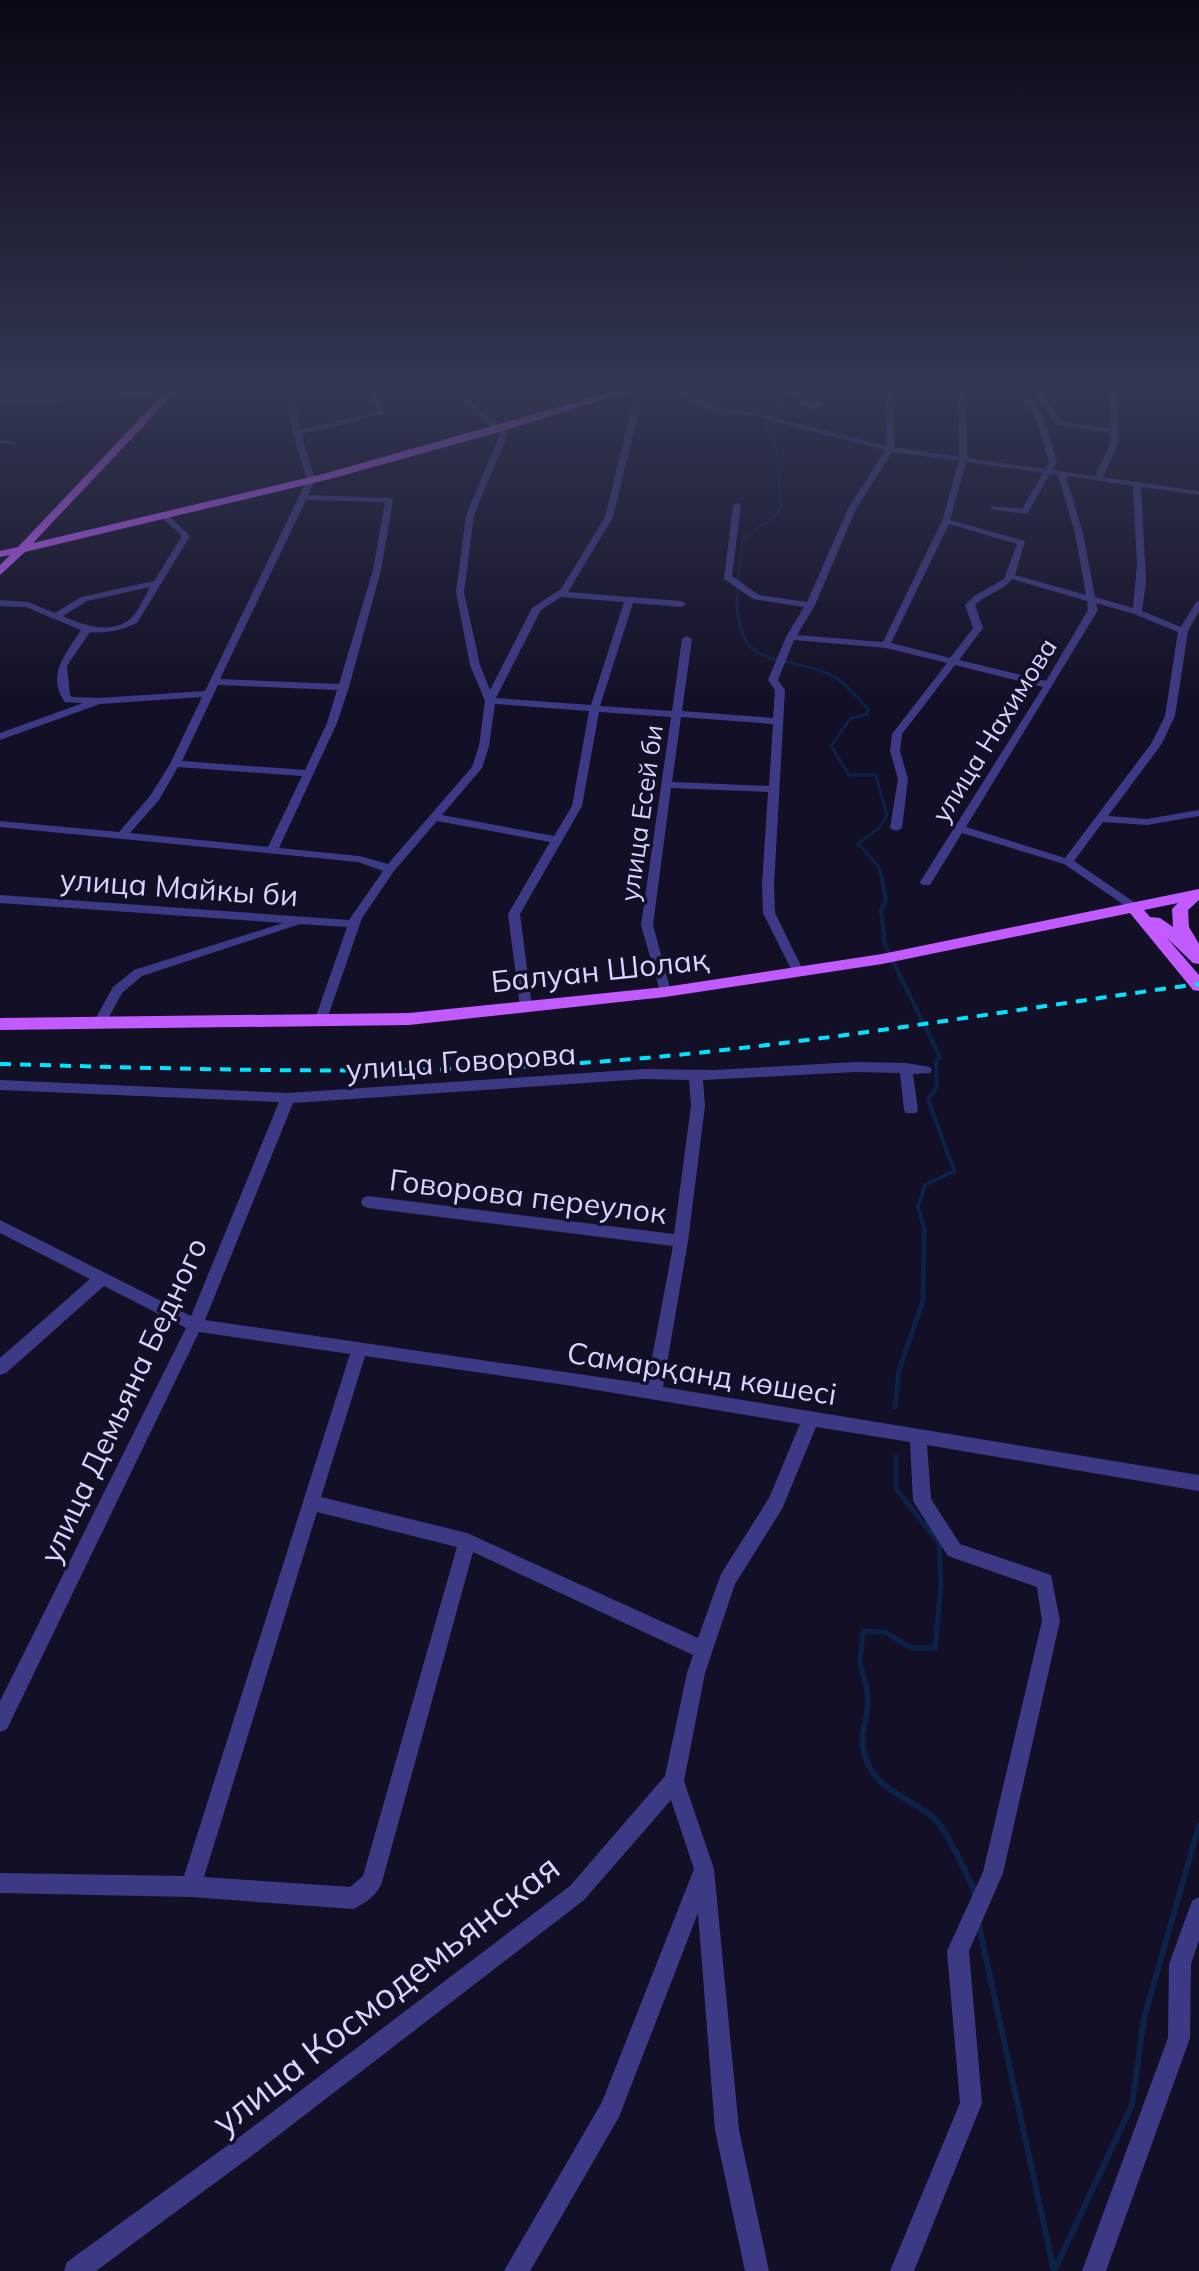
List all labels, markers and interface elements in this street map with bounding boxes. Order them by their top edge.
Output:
street label: улица Нахимова [924,632,1064,828]
street label: улица Есей би [612,722,670,904]
street label: улица Майкы би [59,860,299,914]
street label: Балуан Шолақ [489,940,711,1000]
street label: улица Говорова [345,1034,577,1088]
street label: Говорова переулок [387,1160,670,1232]
street label: улица Демьяна Бедного [31,1231,215,1569]
street label: Самарқанд көшесі [565,1333,839,1413]
street label: улица Космодемьянская [202,1844,568,2144]

